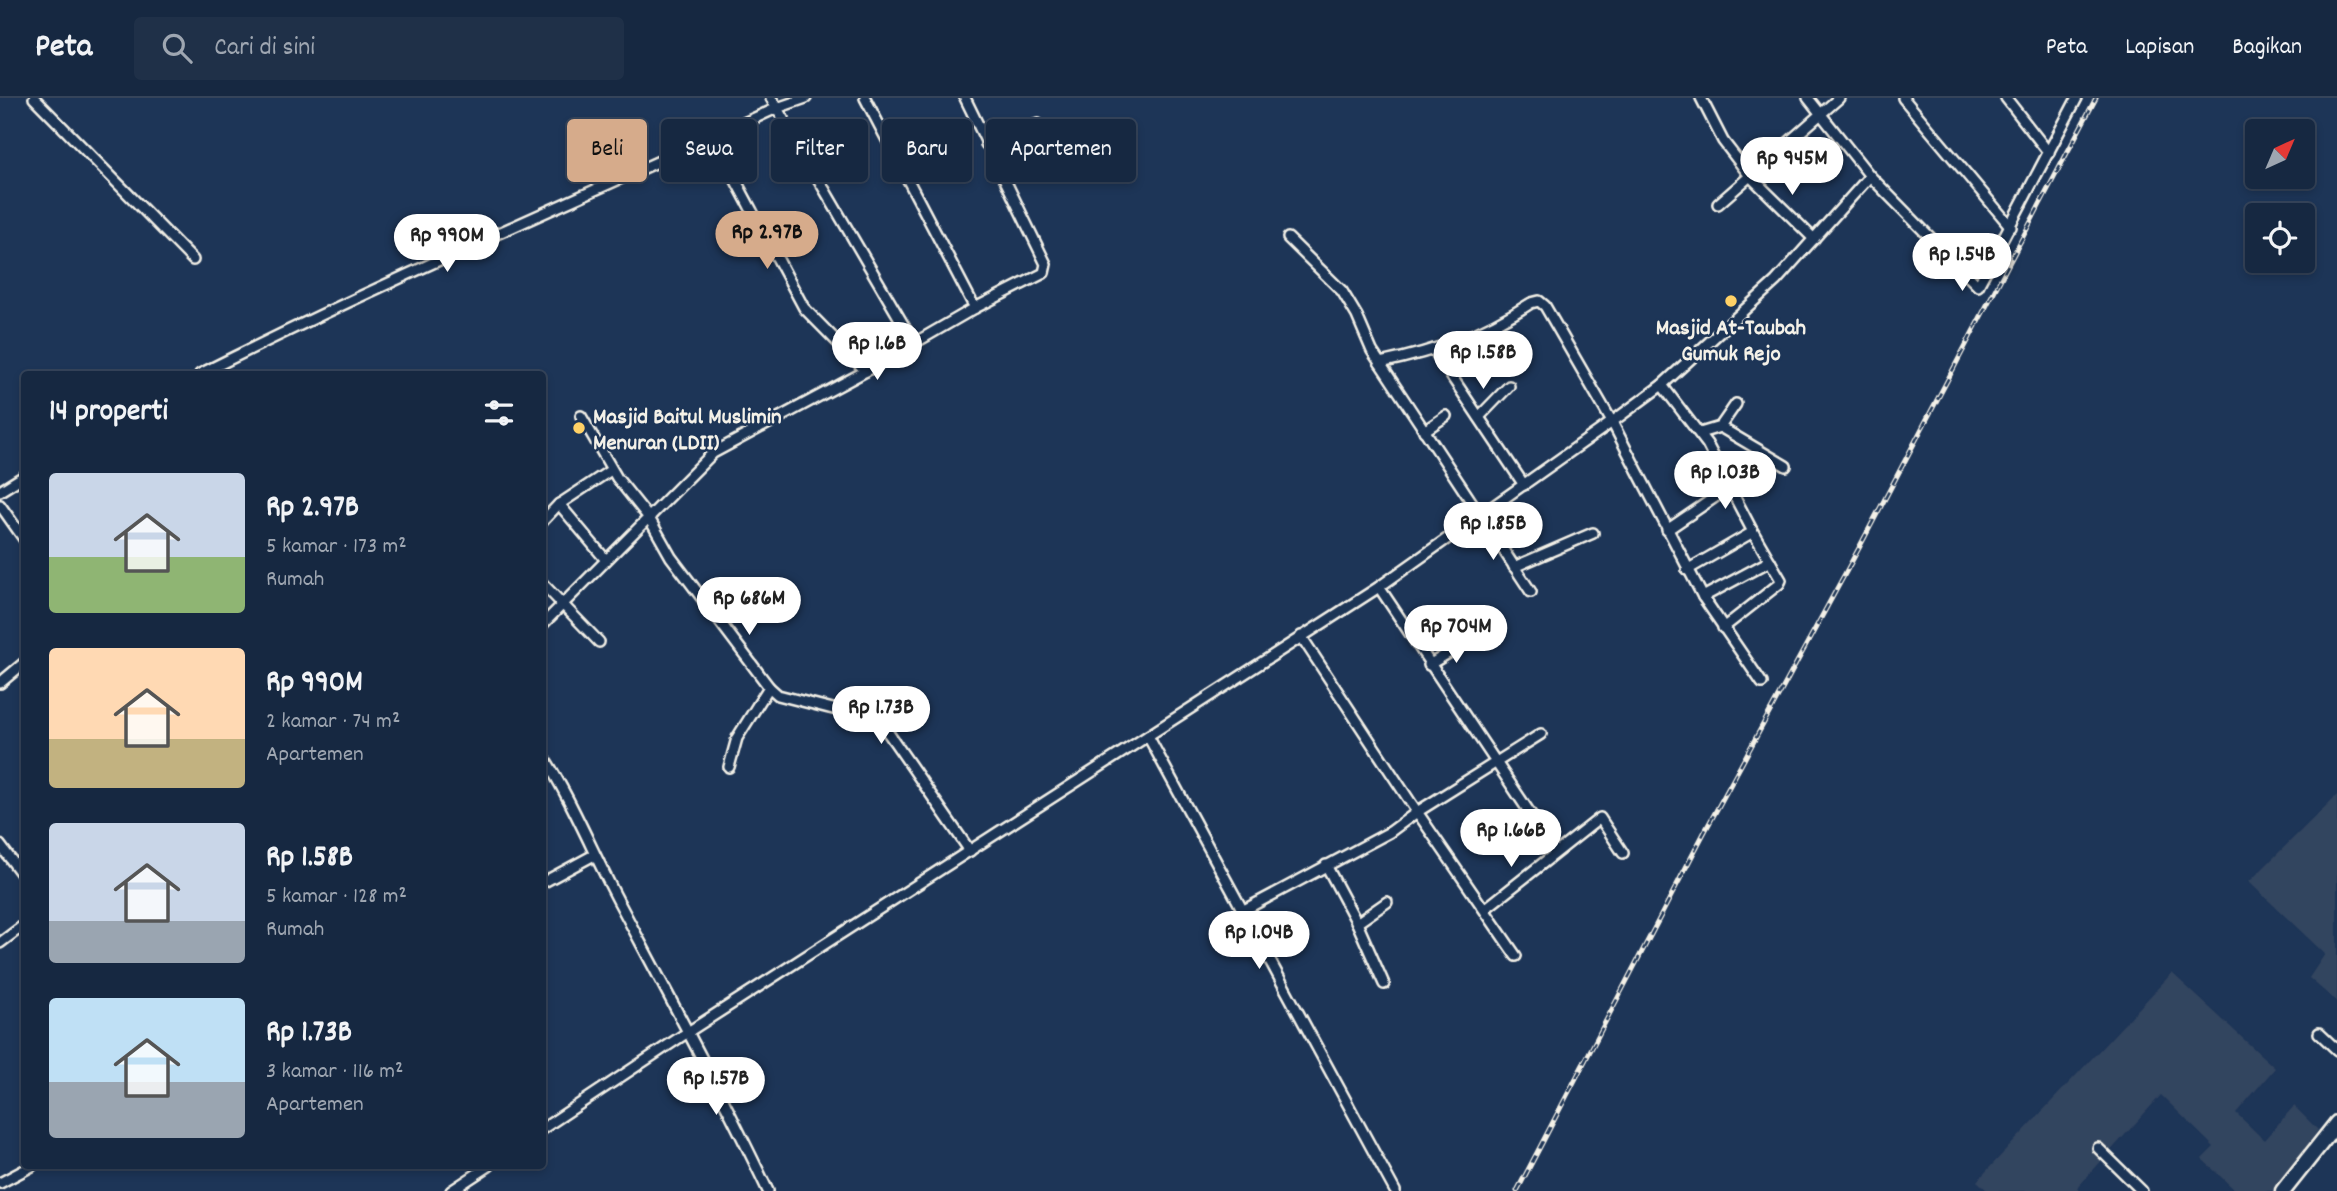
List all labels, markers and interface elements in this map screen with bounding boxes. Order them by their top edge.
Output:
search box [134,17,624,80]
text: Peta [35,25,92,72]
icon: search [158,29,196,67]
text: Cari di sini [214,30,315,67]
text: Peta [2046,31,2087,65]
text: Lapisan [2125,31,2194,65]
text: Bagikan [2232,31,2302,65]
chip: Beli [567,119,647,182]
chip: Sewa [661,119,757,182]
chip: Filter [771,119,868,182]
chip: Baru [882,119,972,182]
chip: Apartemen [986,119,1136,182]
north arrow [2245,119,2315,189]
map controls [2245,119,2315,273]
pin: Rp 945M [1727,138,1857,197]
text: Rp 945M [1756,143,1828,176]
button: locate [2245,203,2315,273]
pin: Rp 2.97B [695,212,839,271]
pin: Rp 990M [382,214,512,274]
text: Rp 2.97B [731,217,803,250]
text: Rp 990M [410,220,484,253]
pin: Rp 1.54B [1890,234,2034,293]
text: Rp 1.54B [1928,239,1996,272]
marker: Masjid At-Taubah Gumuk Rejo [1723,293,1739,309]
place label: Masjid At-Taubah Gumuk Rejo [1656,313,1806,372]
pin: Rp 1.6B [812,322,942,382]
text: Rp 1.6B [848,328,906,361]
pin: Rp 1.58B [1411,331,1555,391]
text: Rp 1.58B [1450,337,1516,370]
text: 14 properti [49,392,168,435]
icon: filters [480,394,518,432]
place label: Masjid Baitul Muslimin Menuran (LDII) [593,402,782,461]
marker: Masjid Baitul Muslimin Menuran (LDII) [571,420,587,436]
pin: Rp 1.03B [1653,452,1797,511]
text: Rp 1.03B [1690,457,1760,490]
text: Rp 2.97B [266,488,359,531]
icon: home [105,501,189,585]
pin: Rp 1.85B [1421,503,1565,562]
text: Rp 1.85B [1460,508,1526,541]
text: 5 kamar · 173 m² [266,531,407,564]
text: Rumah [266,564,324,597]
pin: Rp 686M [684,578,814,637]
text: Rp 686M [713,583,785,616]
pin: Rp 704M [1391,606,1521,665]
text: Rp 704M [1420,611,1492,644]
text: Rp 990M [266,663,363,706]
icon: home [105,676,189,760]
pin: Rp 1.73B [809,686,953,746]
text: Rp 1.73B [848,692,914,725]
text: 2 kamar · 74 m² [266,706,400,739]
text: Apartemen [266,739,364,772]
pin: Rp 1.66B [1439,810,1583,869]
text: Rp 1.66B [1476,815,1546,848]
text: Rp 1.58B [266,838,353,881]
icon: home [105,851,189,935]
text: 5 kamar · 128 m² [266,881,407,914]
pin: Rp 1.04B [1187,912,1331,971]
text: Rumah [266,914,324,947]
text: Rp 1.04B [1225,917,1293,950]
text: Rp 1.73B [266,1013,352,1056]
icon: home [105,1026,189,1110]
text: 3 kamar · 116 m² [266,1056,403,1089]
pin: Rp 1.57B [644,1058,788,1117]
text: Rp 1.57B [683,1063,749,1096]
text: Apartemen [266,1089,364,1122]

